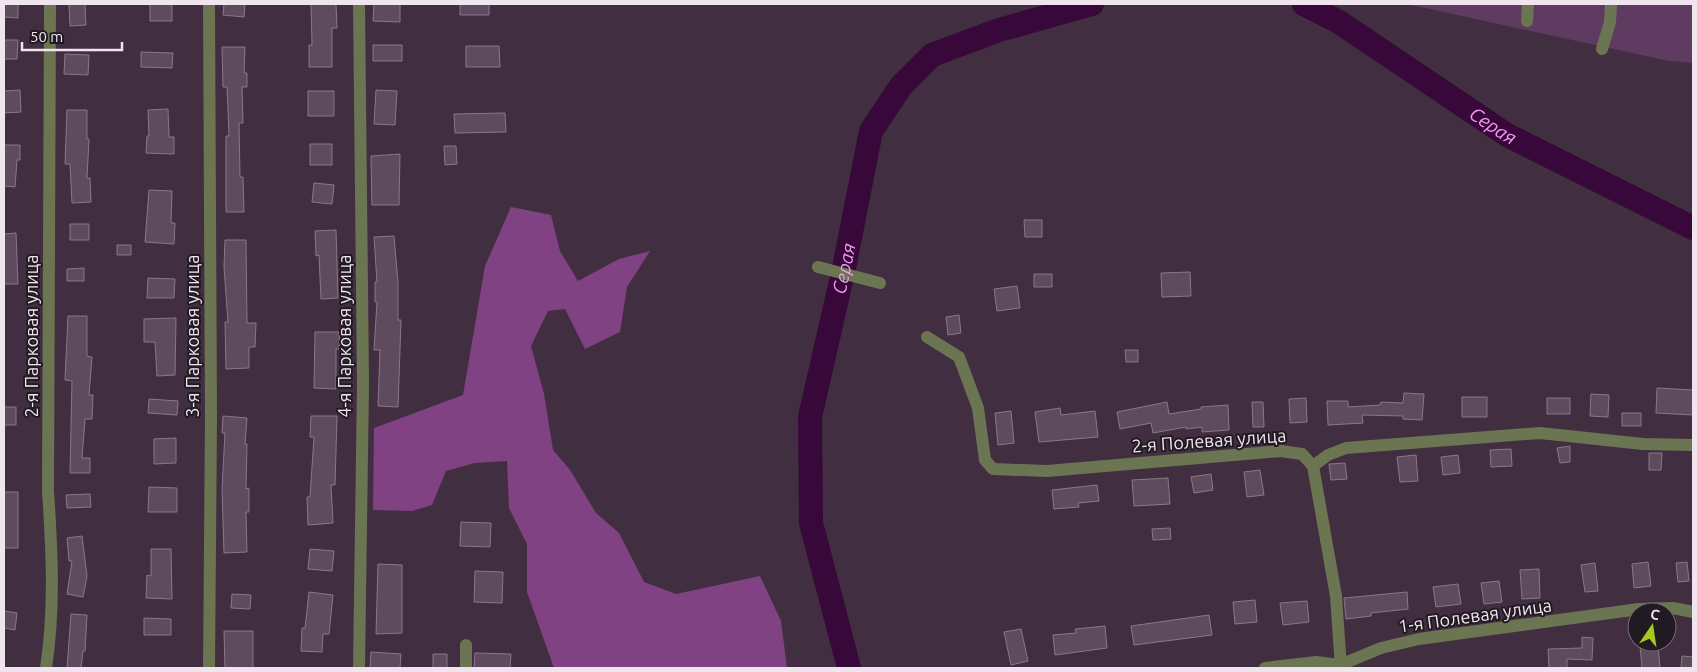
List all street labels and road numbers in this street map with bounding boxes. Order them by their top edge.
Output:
street label: 2-я Парковая улица [21,254,41,418]
street label: 3-я Парковая улица [182,254,202,418]
street label: 4-я Парковая улица [334,254,354,418]
street label: 2-я Полевая улица [1131,425,1287,455]
street label: 1-я Полевая улица [1397,594,1553,636]

